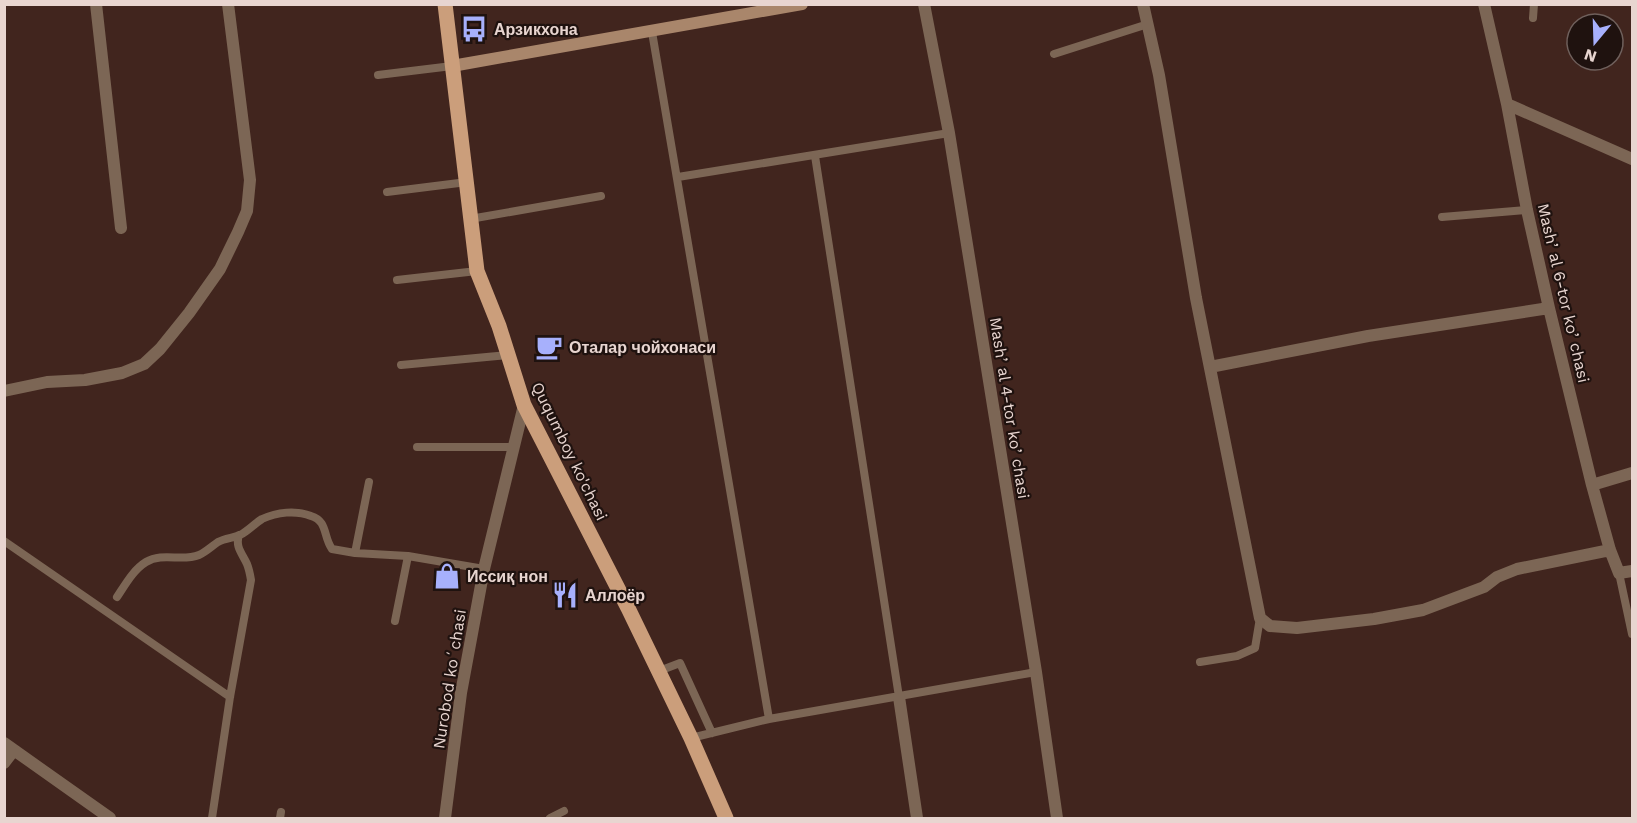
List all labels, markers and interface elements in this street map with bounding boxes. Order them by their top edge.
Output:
north arrow [1565,12,1625,72]
bus stop icon: Арзикхона [459,14,489,44]
place label: Арзикхона [494,20,578,39]
text: N [1582,45,1599,67]
street label: Mashʼal 6-tor koʼchasi [1534,202,1593,385]
street label: Mashʼal 4-tor koʼchasi [986,316,1033,500]
cafe icon: Оталар чойхонаси [534,332,564,362]
place label: Оталар чойхонаси [569,338,716,357]
street label: Ququmboy ko'chasi [528,379,611,524]
shop icon: Иссиқ нон [432,561,462,591]
place label: Иссиқ нон [467,567,548,586]
restaurant icon: Аллоёр [550,580,580,610]
place label: Аллоёр [585,586,645,605]
street label: Nurobod koʻchasi [429,608,470,750]

